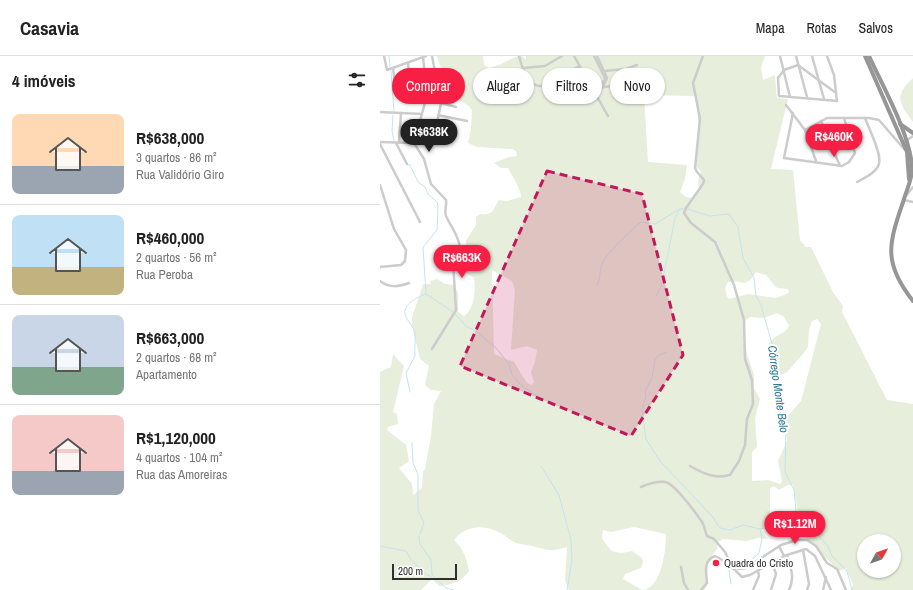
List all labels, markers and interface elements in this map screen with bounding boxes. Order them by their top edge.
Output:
text: Casavia [20,15,79,41]
text: Mapa [756,19,785,37]
text: Rotas [807,19,837,37]
text: Salvos [859,19,893,37]
chip: Comprar [392,68,465,104]
chip: Alugar [473,68,534,104]
chip: Filtros [542,68,602,104]
chip: Novo [610,68,665,104]
text: 4 imóveis [12,69,76,92]
icon: filters [346,69,368,91]
pin: R$638K [396,119,462,153]
text: R$638K [409,123,449,140]
pin: R$460K [801,124,867,158]
text: R$638,000 [136,126,204,149]
text: R$460K [814,128,854,145]
icon: home [44,130,92,178]
text: 3 quartos · 86 m² [136,149,217,166]
text: Rua Validório Giro [136,166,224,183]
text: R$460,000 [136,226,204,249]
icon: home [44,231,92,279]
pin: R$663K [429,245,495,279]
text: 2 quartos · 56 m² [136,249,217,266]
text: R$663K [442,249,482,266]
text: Rua Peroba [136,266,193,283]
text: R$663,000 [136,326,204,349]
icon: home [44,331,92,379]
water label: Córrego Monte Belo [764,344,792,434]
text: 2 quartos · 68 m² [136,349,217,366]
text: Apartamento [136,366,197,383]
text: R$1,120,000 [136,426,216,449]
icon: home [44,431,92,479]
text: 4 quartos · 104 m² [136,449,223,466]
text: Rua das Amoreiras [136,466,227,483]
pin: R$1.12M [758,511,832,545]
text: R$1.12M [773,515,817,532]
north arrow [857,534,901,578]
map controls [857,534,901,578]
place label: Quadra do Cristo [724,556,793,570]
marker: Quadra do Cristo [711,558,721,568]
scale bar [392,562,457,581]
text: 200 m [398,564,423,578]

